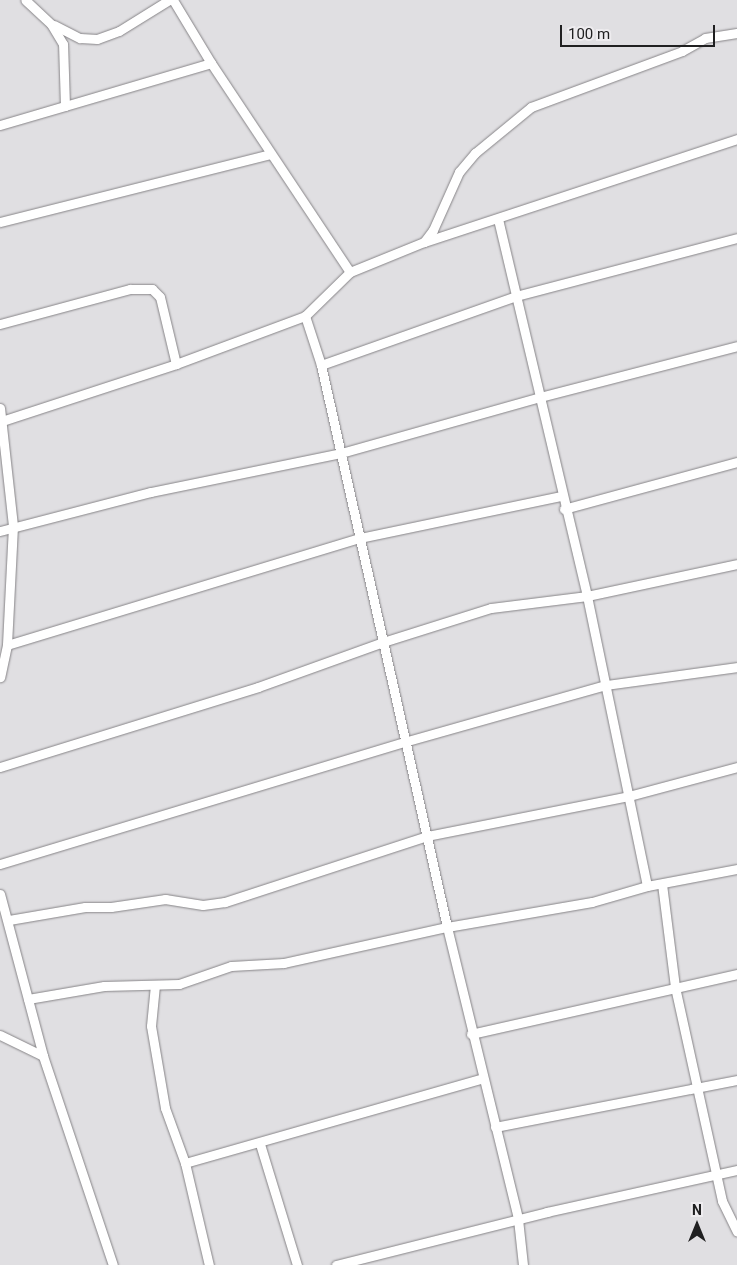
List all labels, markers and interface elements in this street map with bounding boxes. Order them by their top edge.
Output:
scale bar [562,15,717,47]
text: 100 m [568,25,610,43]
north arrow [672,1200,722,1250]
text: N [692,1202,702,1218]

